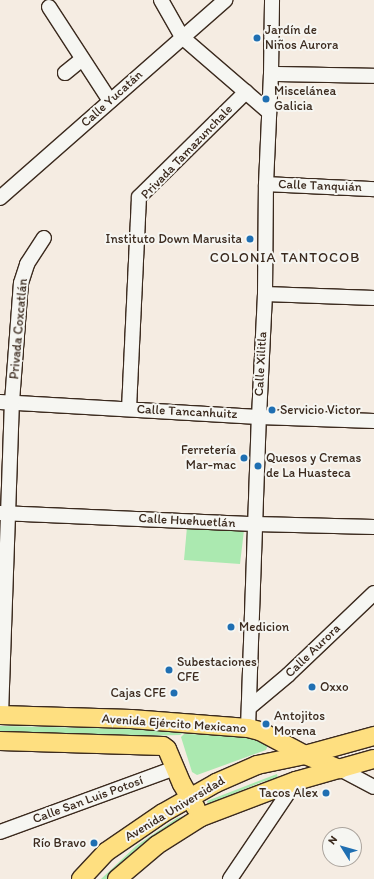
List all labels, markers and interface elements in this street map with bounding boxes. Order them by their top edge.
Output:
place label: Jardín de Niños Aurora [265,23,339,54]
marker: Jardín de Niños Aurora [252,33,262,43]
street label: Calle Yucatán [78,67,146,131]
place label: Miscelánea Galicia [274,84,336,115]
marker: Miscelánea Galicia [261,94,271,104]
street label: Privada Tamazunchale [138,102,236,202]
street label: Calle Tanquián [278,177,362,195]
place label: Instituto Down Marusita [105,231,242,247]
marker: Instituto Down Marusita [245,234,255,244]
district label: COLONIA TANTOCOB [210,250,360,266]
street label: Privada Coxcatlán [7,278,31,380]
street label: Calle Xilitla [251,331,271,397]
street label: Calle Tancanhuitz [137,402,237,422]
place label: Servicio Victor [280,402,361,418]
marker: Servicio Victor [267,405,277,415]
place label: Ferretería Mar-mac [181,443,236,474]
place label: Quesos y Cremas de La Huasteca [266,451,361,482]
marker: Ferretería Mar-mac [239,453,249,463]
marker: Quesos y Cremas de La Huasteca [253,461,263,471]
street label: Calle Huehuetlán [138,511,236,531]
place label: Medicion [239,619,289,635]
street label: Calle Aurora [282,621,344,681]
marker: Medicion [226,622,236,632]
place label: Subestaciones CFE [177,655,257,686]
marker: Subestaciones CFE [164,665,174,675]
place label: Oxxo [320,679,349,695]
marker: Oxxo [307,682,317,692]
place label: Cajas CFE [110,685,166,701]
marker: Cajas CFE [169,688,179,698]
place label: Antojitos Morena [274,709,325,740]
street label: Avenida Ejército Mexicano [101,711,247,737]
marker: Antojitos Morena [261,719,271,729]
street label: Calle San Luis Potosí [31,773,145,827]
street label: Avenida Universidad [122,773,228,845]
place label: Tacos Alex [259,785,318,801]
marker: Tacos Alex [321,788,331,798]
north arrow [322,827,362,867]
text: N [325,833,340,847]
place label: Río Bravo [32,835,86,851]
marker: Río Bravo [89,838,99,848]

